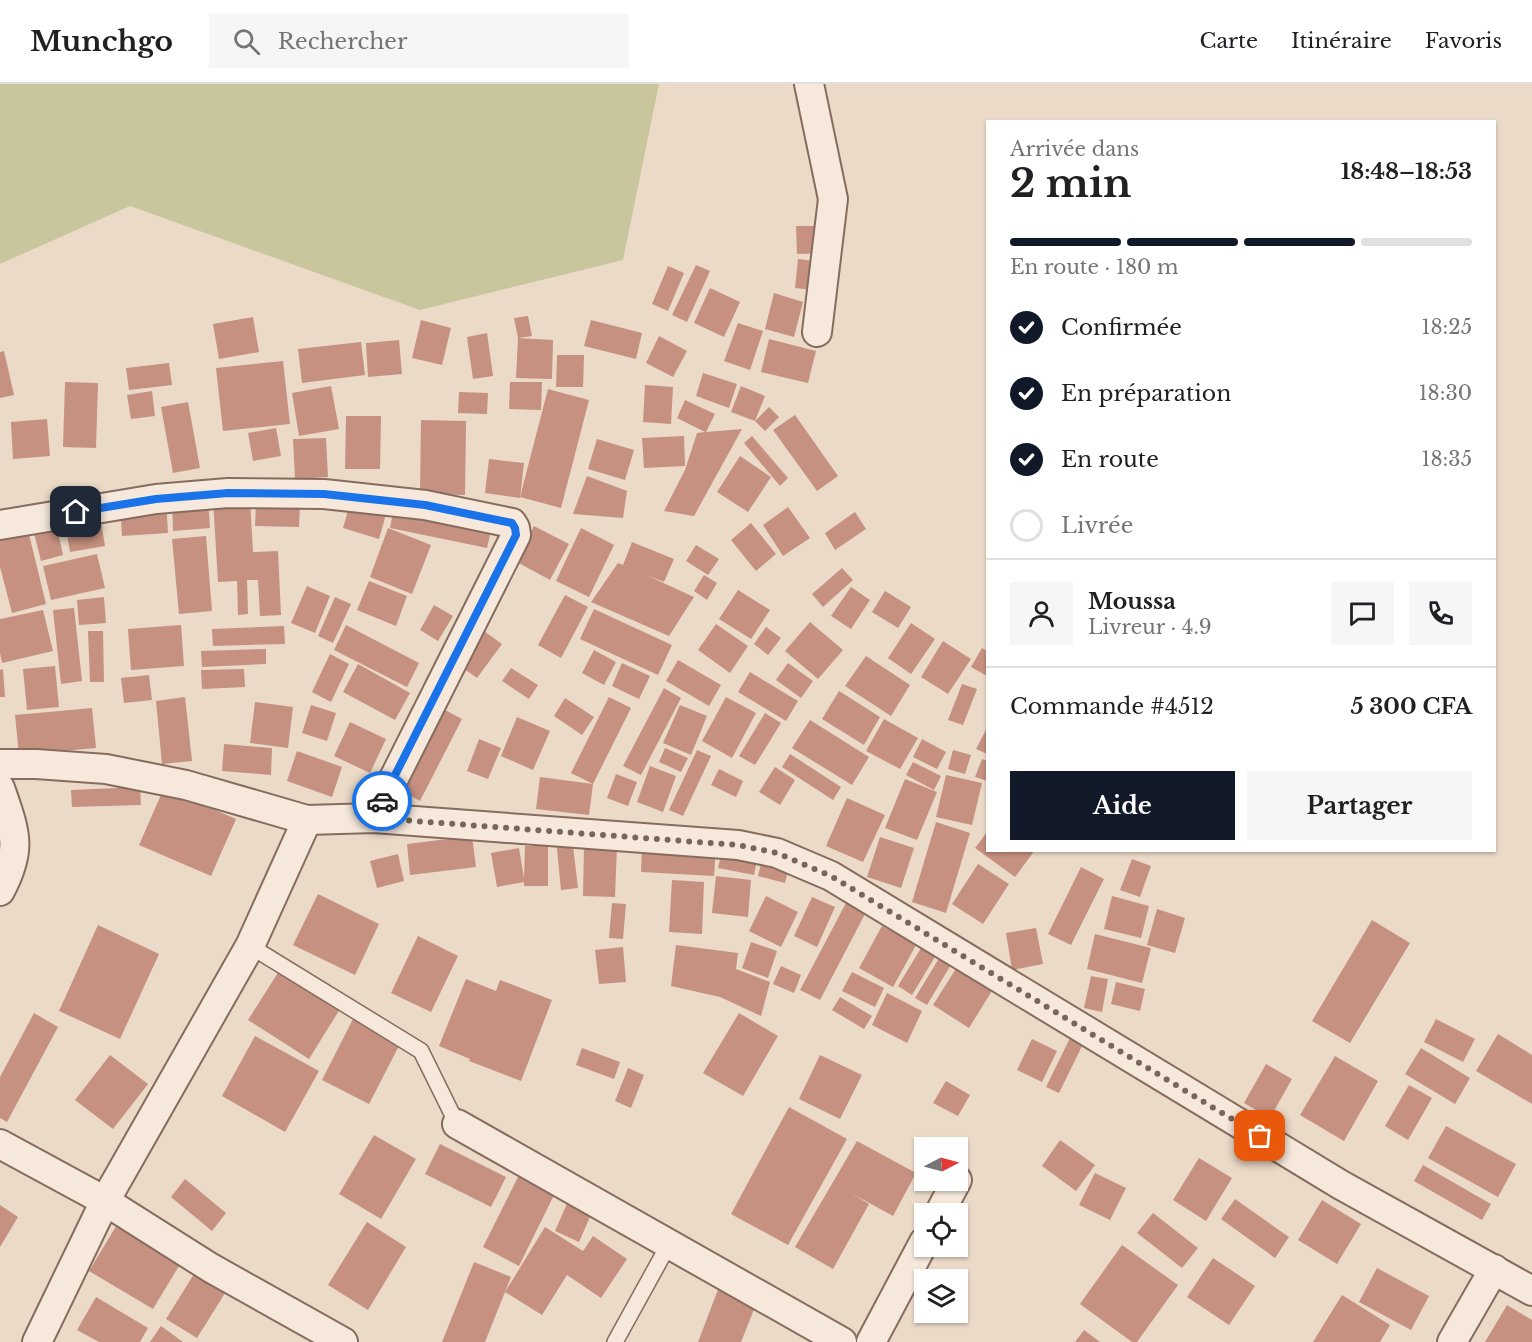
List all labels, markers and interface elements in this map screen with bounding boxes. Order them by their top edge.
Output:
search box [209,14,629,68]
text: Munchgo [30,24,173,59]
icon: search [230,25,263,58]
text: Rechercher [278,28,407,55]
text: Carte [1200,28,1258,54]
text: Itinéraire [1291,28,1392,54]
text: Favoris [1425,28,1502,54]
text: Arrivée dans [1010,137,1139,161]
text: 18:48–18:53 [1341,158,1472,185]
text: 2 min [1010,159,1131,208]
text: En route · 180 m [1010,255,1179,279]
icon: check [1010,311,1043,344]
text: Confirmée [1061,314,1182,341]
text: 18:25 [1422,315,1472,339]
icon: check [1010,377,1043,410]
text: En préparation [1061,380,1231,407]
text: 18:30 [1419,381,1472,405]
icon: check [1010,443,1043,476]
text: En route [1061,446,1159,473]
text: 18:35 [1422,447,1472,471]
pin [50,486,101,537]
icon: home [59,495,92,528]
text: Livrée [1061,512,1133,539]
button: person [1010,582,1073,645]
button: chat [1331,582,1394,645]
button: phone [1409,582,1472,645]
text: Moussa [1088,588,1176,615]
text: Livreur · 4.9 [1088,615,1212,639]
text: Commande #4512 [1010,693,1214,720]
text: 5 300 CFA [1350,693,1472,720]
courier [352,771,412,831]
button: Aide [1010,771,1235,840]
button: Partager [1247,771,1472,840]
icon: car [366,785,399,818]
pin [1234,1110,1285,1161]
icon: bag [1243,1119,1276,1152]
north arrow [914,1137,968,1191]
map controls [914,1137,968,1323]
button: locate [914,1203,968,1257]
button: layers [914,1269,968,1323]

